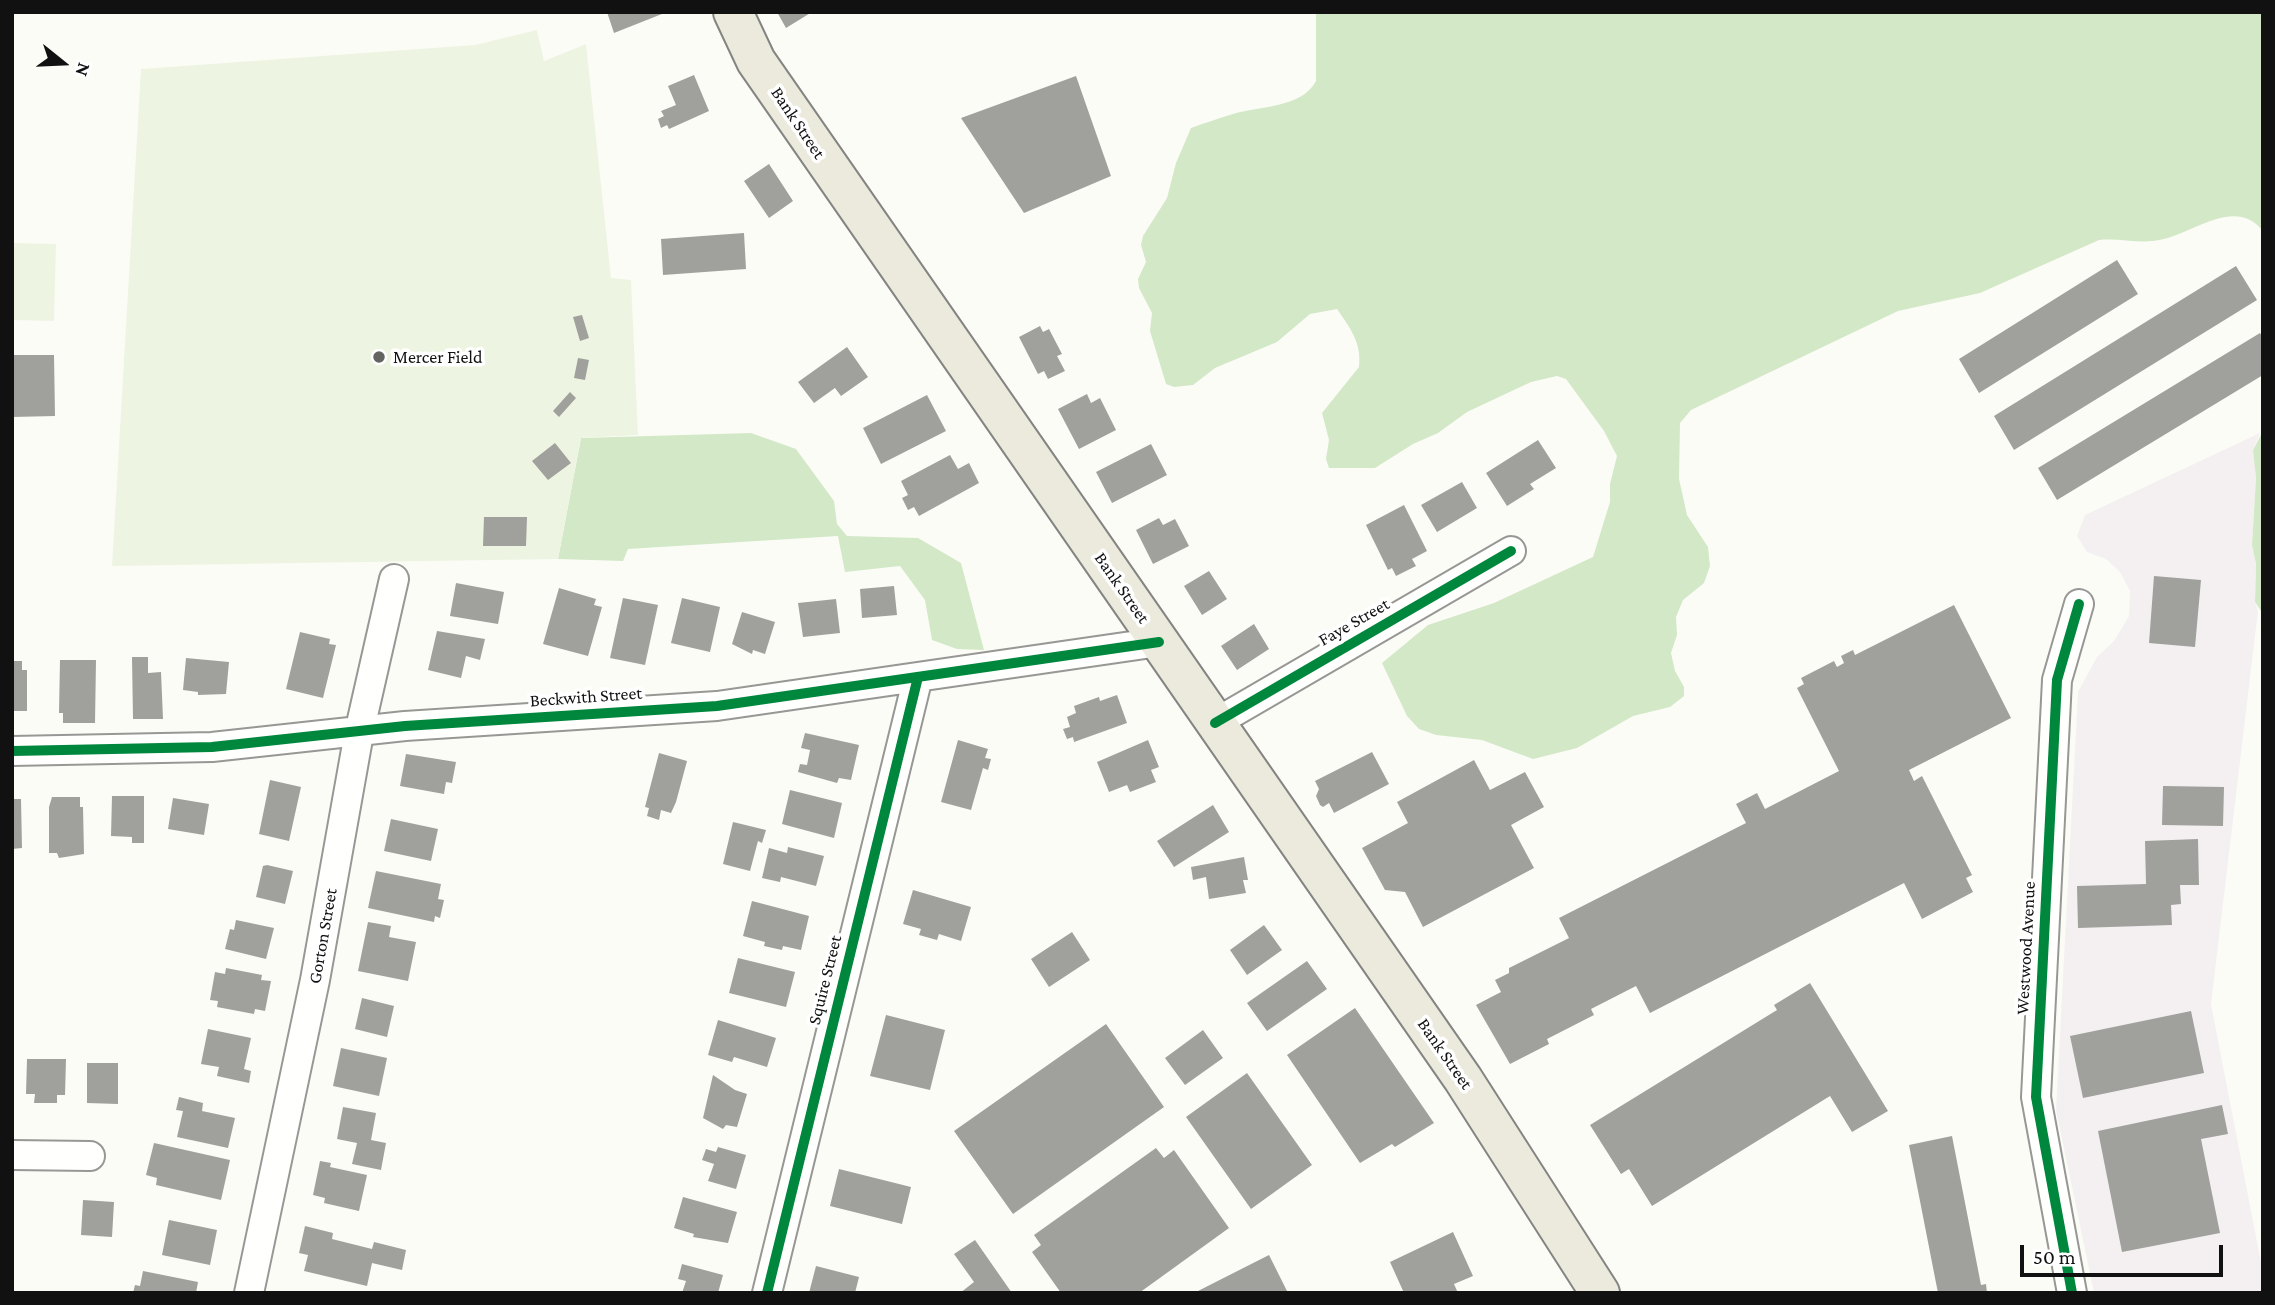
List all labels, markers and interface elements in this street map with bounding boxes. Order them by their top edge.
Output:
north arrow [28,28,98,98]
text: N [71,60,95,79]
street label: Bank Street [766,83,830,163]
place label: Mercer Field [393,346,483,368]
marker: Mercer Field [371,349,387,365]
street label: Bank Street [1090,548,1154,628]
street label: Faye Street [1315,593,1393,651]
street label: Beckwith Street [529,682,643,712]
street label: Westwood Avenue [2012,881,2040,1015]
street label: Gorton Street [304,887,342,985]
street label: Squire Street [803,933,847,1027]
street label: Bank Street [1413,1014,1477,1094]
scale bar [2023,1232,2226,1276]
text: 50 m [2033,1245,2076,1269]

